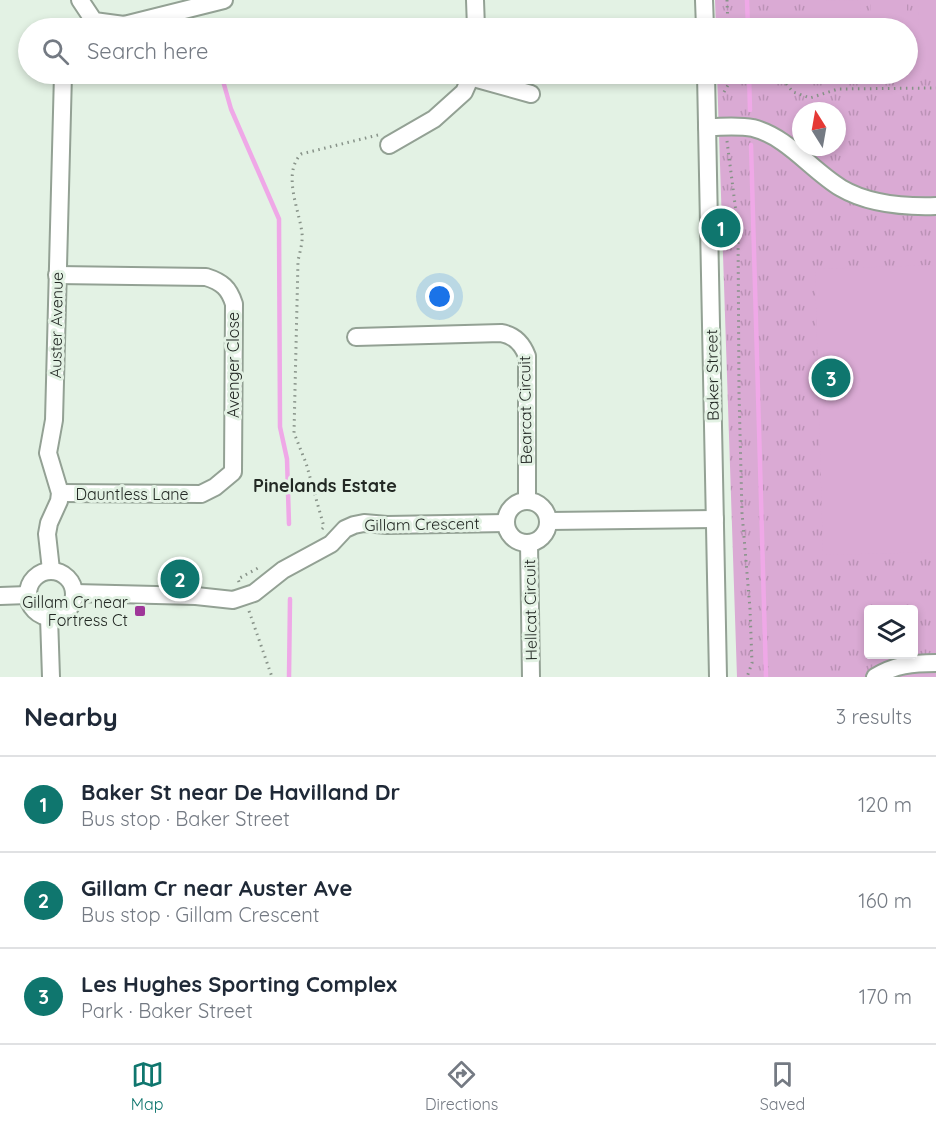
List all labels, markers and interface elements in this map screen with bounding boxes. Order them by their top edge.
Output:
search box [18,18,918,84]
icon: search [39,35,72,68]
text: Search here [87,37,208,65]
north arrow [792,102,846,156]
pin: 1 [702,206,740,250]
street label: Auster Avenue [45,272,67,378]
your location [425,282,454,311]
street label: Avenger Close [223,312,243,418]
street label: Baker Street [701,329,723,421]
street label: Bearcat Circuit [514,355,536,465]
pin: 3 [812,356,850,400]
district label: Pinelands Estate [253,474,397,497]
street label: Dauntless Lane [75,484,189,504]
street label: Gillam Crescent [364,513,480,535]
pin: 2 [160,556,200,602]
street label: Hellcat Circuit [519,559,541,661]
place label: Gillam Cr near Fortress Ct [22,592,128,630]
marker: Gillam Cr near Fortress Ct [133,604,147,618]
map controls [864,605,918,659]
button: layers [864,605,918,659]
text: Nearby [24,700,118,733]
text: 3 results [836,704,912,729]
text: Baker St near De Havilland Dr [81,778,400,806]
text: 1 [40,792,47,817]
text: 120 m [858,792,912,817]
text: Bus stop · Baker Street [81,806,290,831]
text: Gillam Cr near Auster Ave [81,874,352,902]
text: 2 [38,888,49,913]
text: 160 m [858,888,912,913]
text: Bus stop · Gillam Crescent [81,902,320,927]
text: Les Hughes Sporting Complex [81,970,397,998]
text: 3 [38,984,49,1009]
text: 170 m [859,984,912,1009]
text: Park · Baker Street [81,998,253,1023]
tab: Map [131,1058,164,1114]
tab: Directions [425,1058,498,1114]
tab: Saved [760,1058,805,1114]

